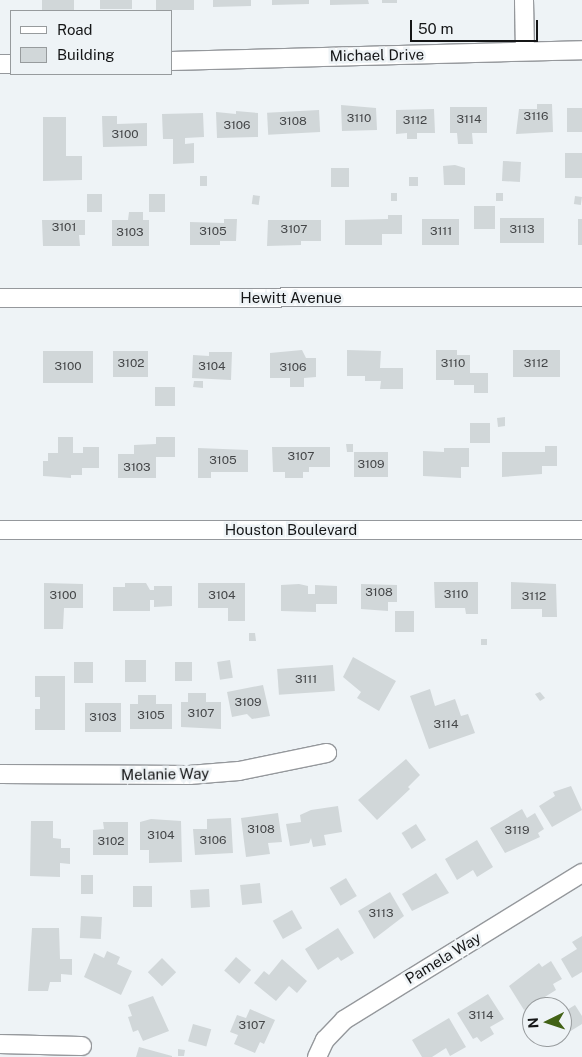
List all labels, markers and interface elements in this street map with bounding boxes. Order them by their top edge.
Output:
legend [10,10,172,75]
scale bar [412,10,540,42]
text: 50 m [418,20,453,37]
text: Road [57,21,93,38]
street label: Michael Drive [330,45,424,65]
text: Building [57,46,115,63]
house number: 3116 [524,110,548,124]
house number: 3110 [347,112,371,126]
house number: 3114 [457,113,481,127]
house number: 3112 [403,114,427,128]
house number: 3108 [279,115,307,129]
house number: 3106 [223,119,251,133]
house number: 3100 [111,128,139,142]
house number: 3101 [52,221,76,235]
house number: 3107 [281,223,307,237]
house number: 3113 [510,223,534,237]
house number: 3105 [199,225,227,239]
house number: 3111 [430,225,452,239]
house number: 3103 [116,226,144,240]
street label: Hewitt Avenue [240,289,342,307]
house number: 3102 [118,357,144,371]
house number: 3110 [441,357,465,371]
house number: 3112 [524,357,548,371]
house number: 3100 [54,360,82,374]
house number: 3104 [198,360,226,374]
house number: 3106 [279,361,307,375]
house number: 3107 [288,450,314,464]
house number: 3105 [209,454,237,468]
house number: 3109 [357,458,385,472]
house number: 3103 [123,461,151,475]
street label: Houston Boulevard [225,521,357,539]
house number: 3108 [365,586,393,600]
house number: 3110 [444,588,468,602]
house number: 3100 [49,589,77,603]
house number: 3104 [208,589,236,603]
house number: 3112 [522,590,546,604]
house number: 3111 [295,673,317,687]
house number: 3109 [234,696,262,710]
house number: 3107 [188,707,214,721]
house number: 3105 [137,709,165,723]
house number: 3103 [89,711,117,725]
house number: 3114 [434,718,458,732]
street label: Melanie Way [121,764,209,784]
house number: 3108 [247,823,275,837]
house number: 3119 [505,824,529,838]
house number: 3104 [147,829,175,843]
house number: 3106 [199,834,227,848]
house number: 3102 [98,835,124,849]
house number: 3113 [369,907,393,921]
street label: Pamela Way [402,928,484,988]
north arrow [522,997,572,1047]
house number: 3114 [469,1009,493,1023]
text: N [525,1017,541,1029]
house number: 3107 [239,1019,265,1033]

